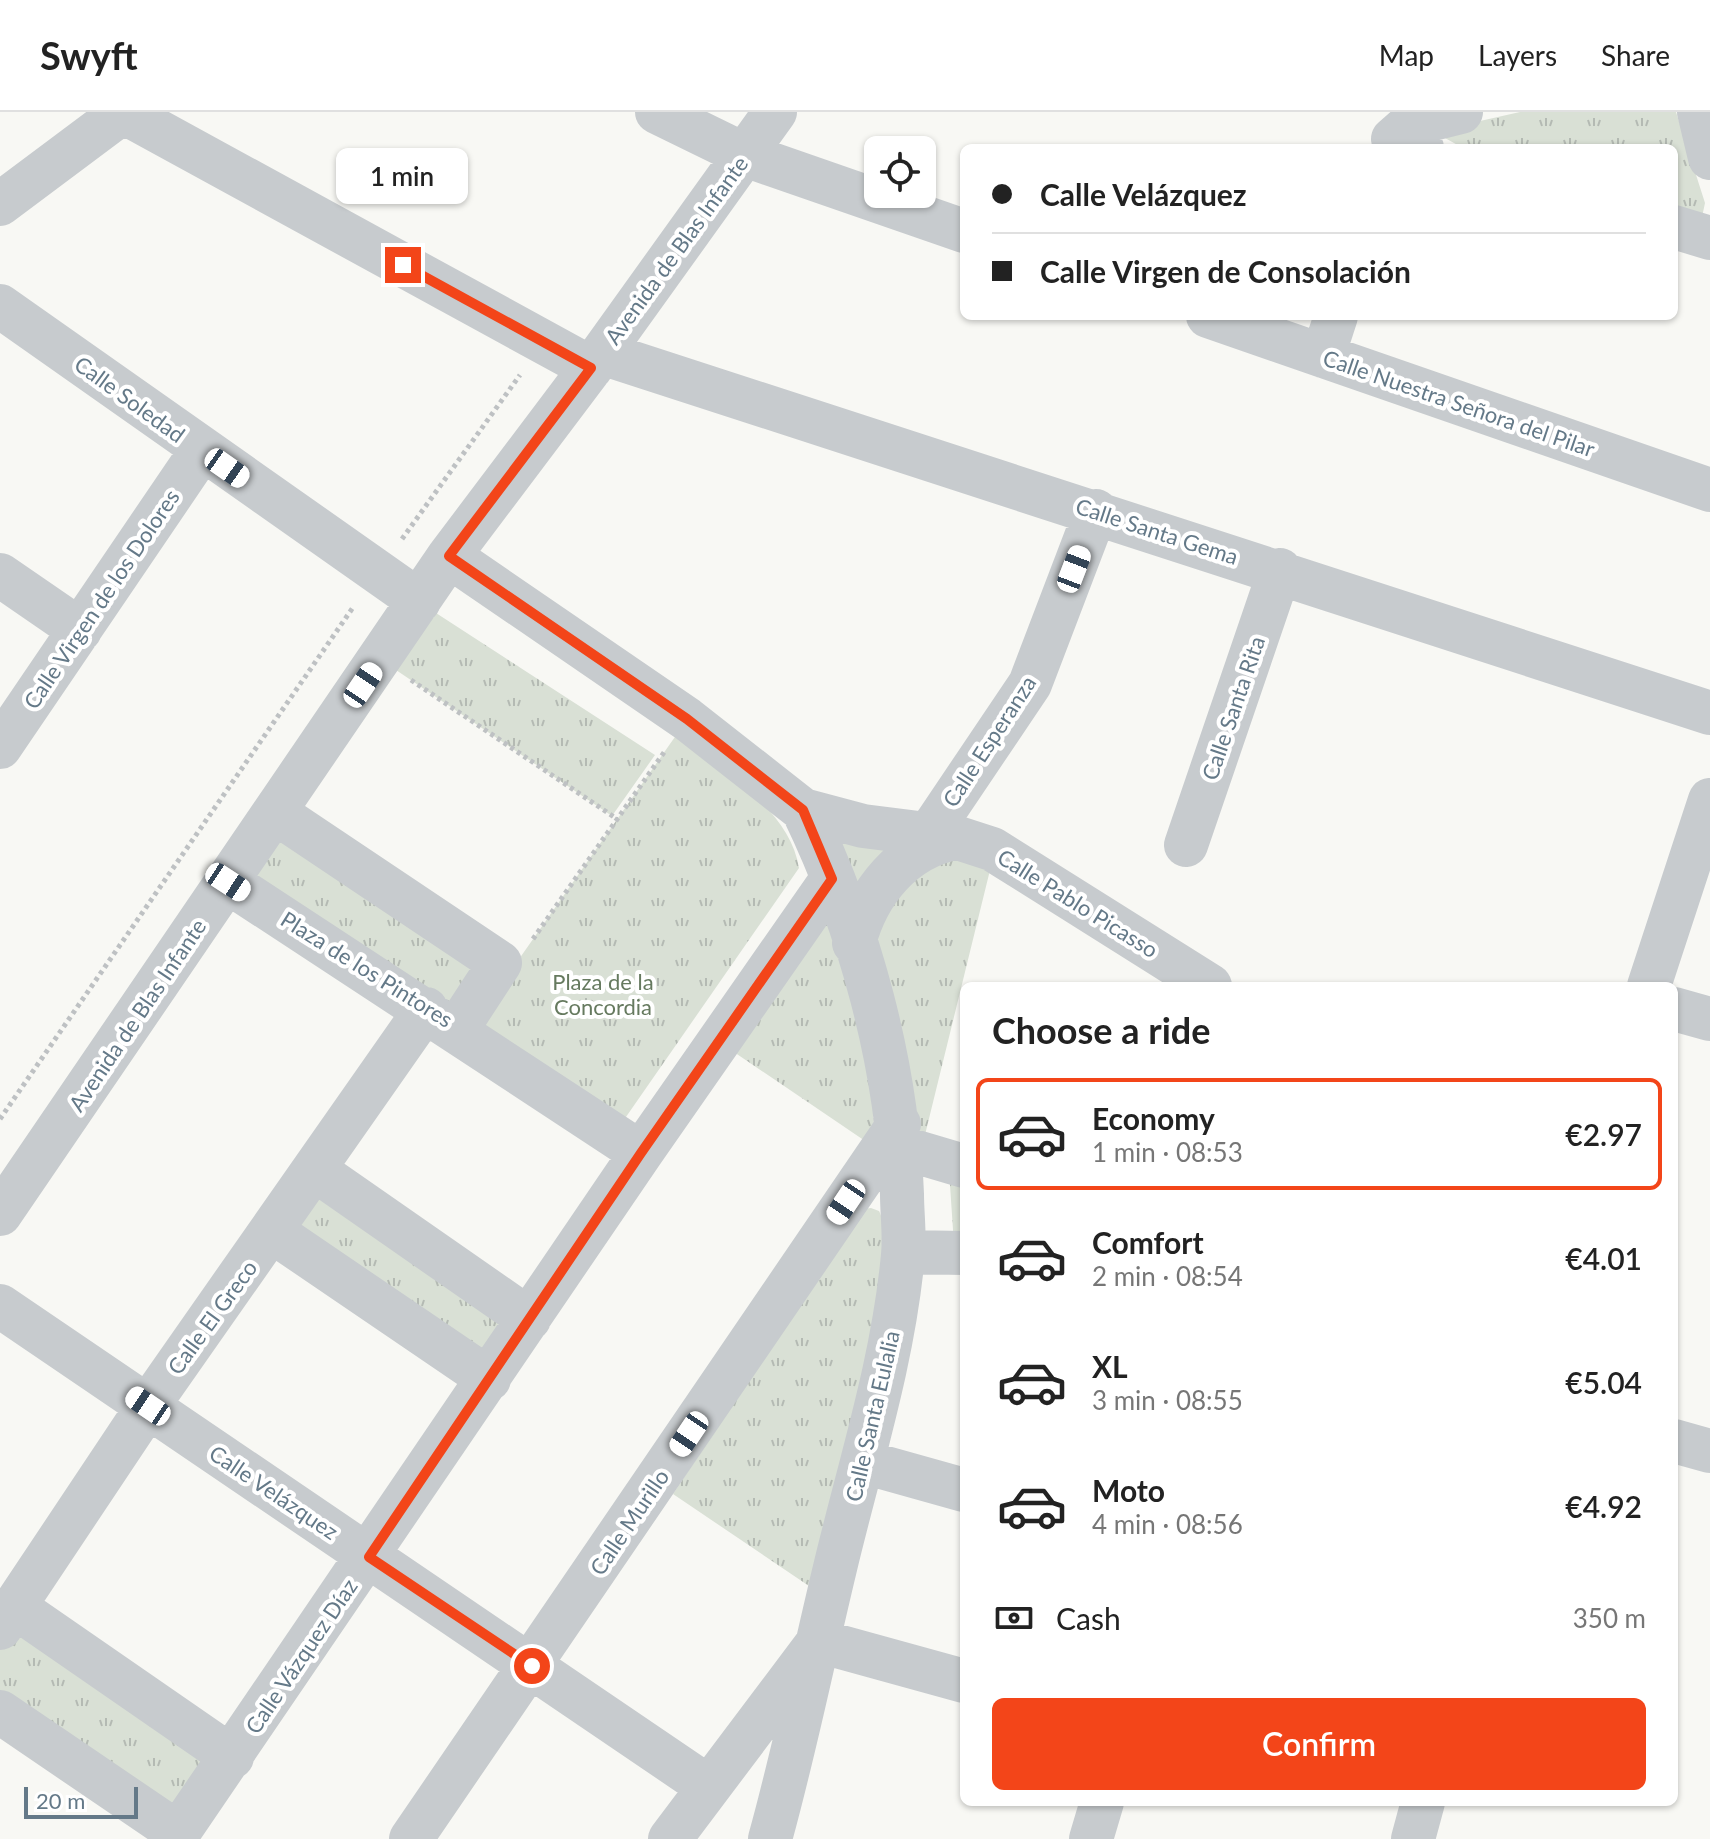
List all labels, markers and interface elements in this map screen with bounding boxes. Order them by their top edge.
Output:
text: Swyft [40,32,138,78]
text: Map [1379,38,1434,72]
text: Layers [1478,38,1557,72]
text: Share [1601,38,1670,72]
map controls [864,136,936,208]
button: locate [864,136,936,208]
callout: 1 min [337,149,469,205]
street label: Avenida de Blas Infante [599,151,753,349]
text: 1 min [370,160,434,192]
text: Calle Velázquez [1040,176,1247,212]
route end [385,247,421,283]
text: Calle Virgen de Consolación [1040,253,1411,289]
street label: Calle Nuestra Señora del Pilar [1320,344,1598,462]
street label: Calle Soledad [69,350,191,448]
car [200,444,254,492]
street label: Calle Virgen de los Dolores [17,484,185,714]
street label: Calle Santa Gema [1072,492,1242,570]
car [1054,542,1094,596]
street label: Calle Santa Rita [1196,633,1270,783]
car [340,658,386,712]
street label: Calle Esperanza [937,670,1041,812]
street label: Calle Pablo Picasso [993,843,1163,963]
car [201,859,255,905]
street label: Plaza de los Pintores [276,905,458,1033]
street label: Avenida de Blas Infante [63,914,211,1116]
park label: Plaza de la Concordia [552,968,654,1020]
text: Choose a ride [992,1008,1211,1052]
icon: car [996,1098,1068,1170]
text: Economy [1092,1100,1215,1136]
text: €2.97 [1565,1116,1642,1152]
text: 1 min · 08:53 [1092,1136,1243,1168]
car [823,1175,869,1229]
icon: car [996,1222,1068,1294]
text: Comfort [1092,1224,1204,1260]
text: €4.01 [1565,1240,1642,1276]
street label: Calle El Greco [162,1255,262,1379]
text: 2 min · 08:54 [1092,1260,1243,1292]
street label: Calle Santa Eulalia [839,1328,905,1504]
icon: car [996,1346,1068,1418]
text: XL [1092,1348,1128,1384]
text: €5.04 [1565,1364,1642,1400]
car [121,1383,175,1429]
text: 3 min · 08:55 [1092,1384,1243,1416]
car [666,1407,712,1461]
street label: Calle Velázquez [205,1439,344,1545]
street label: Calle Murillo [584,1464,674,1580]
icon: car [996,1470,1068,1542]
text: Moto [1092,1472,1165,1508]
text: €4.92 [1565,1488,1642,1524]
text: 4 min · 08:56 [1092,1508,1243,1540]
street label: Calle Vázquez Díaz [239,1573,363,1739]
icon: cash [992,1596,1036,1640]
text: Cash [1056,1600,1121,1636]
text: 350 m [1573,1602,1646,1634]
route start [514,1648,550,1684]
button: Confirm [992,1698,1646,1790]
scale bar [24,1783,138,1819]
text: 20 m [36,1787,85,1814]

